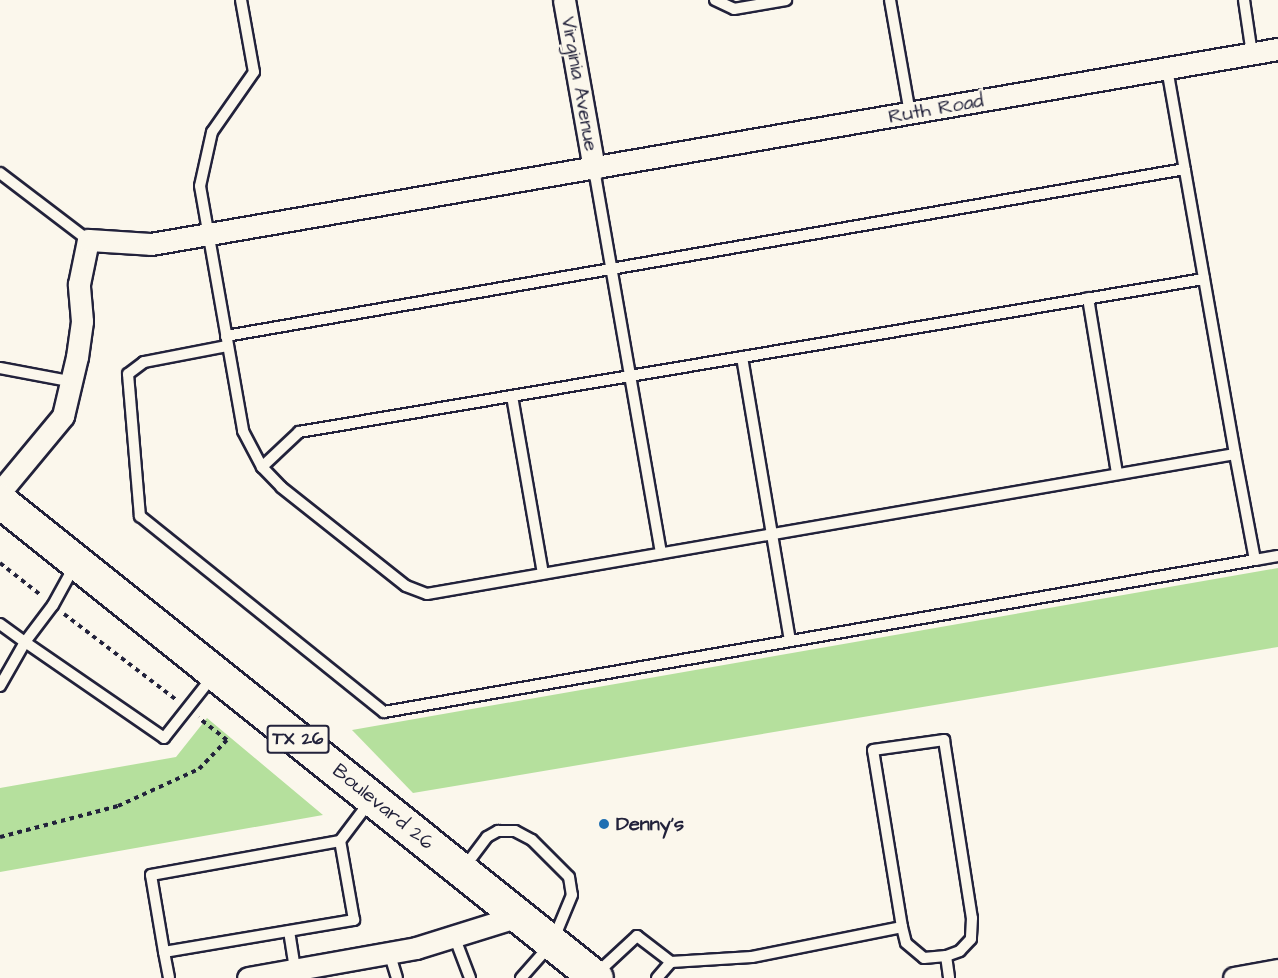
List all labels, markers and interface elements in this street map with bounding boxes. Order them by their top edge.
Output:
street label: Virginia Avenue [555,15,603,153]
street label: Ruth Road [886,89,986,129]
road number: TX 26 [266,724,330,754]
street label: Boulevard 26 [327,759,439,855]
place label: Denny's [616,812,684,836]
marker: Denny's [597,817,611,831]

